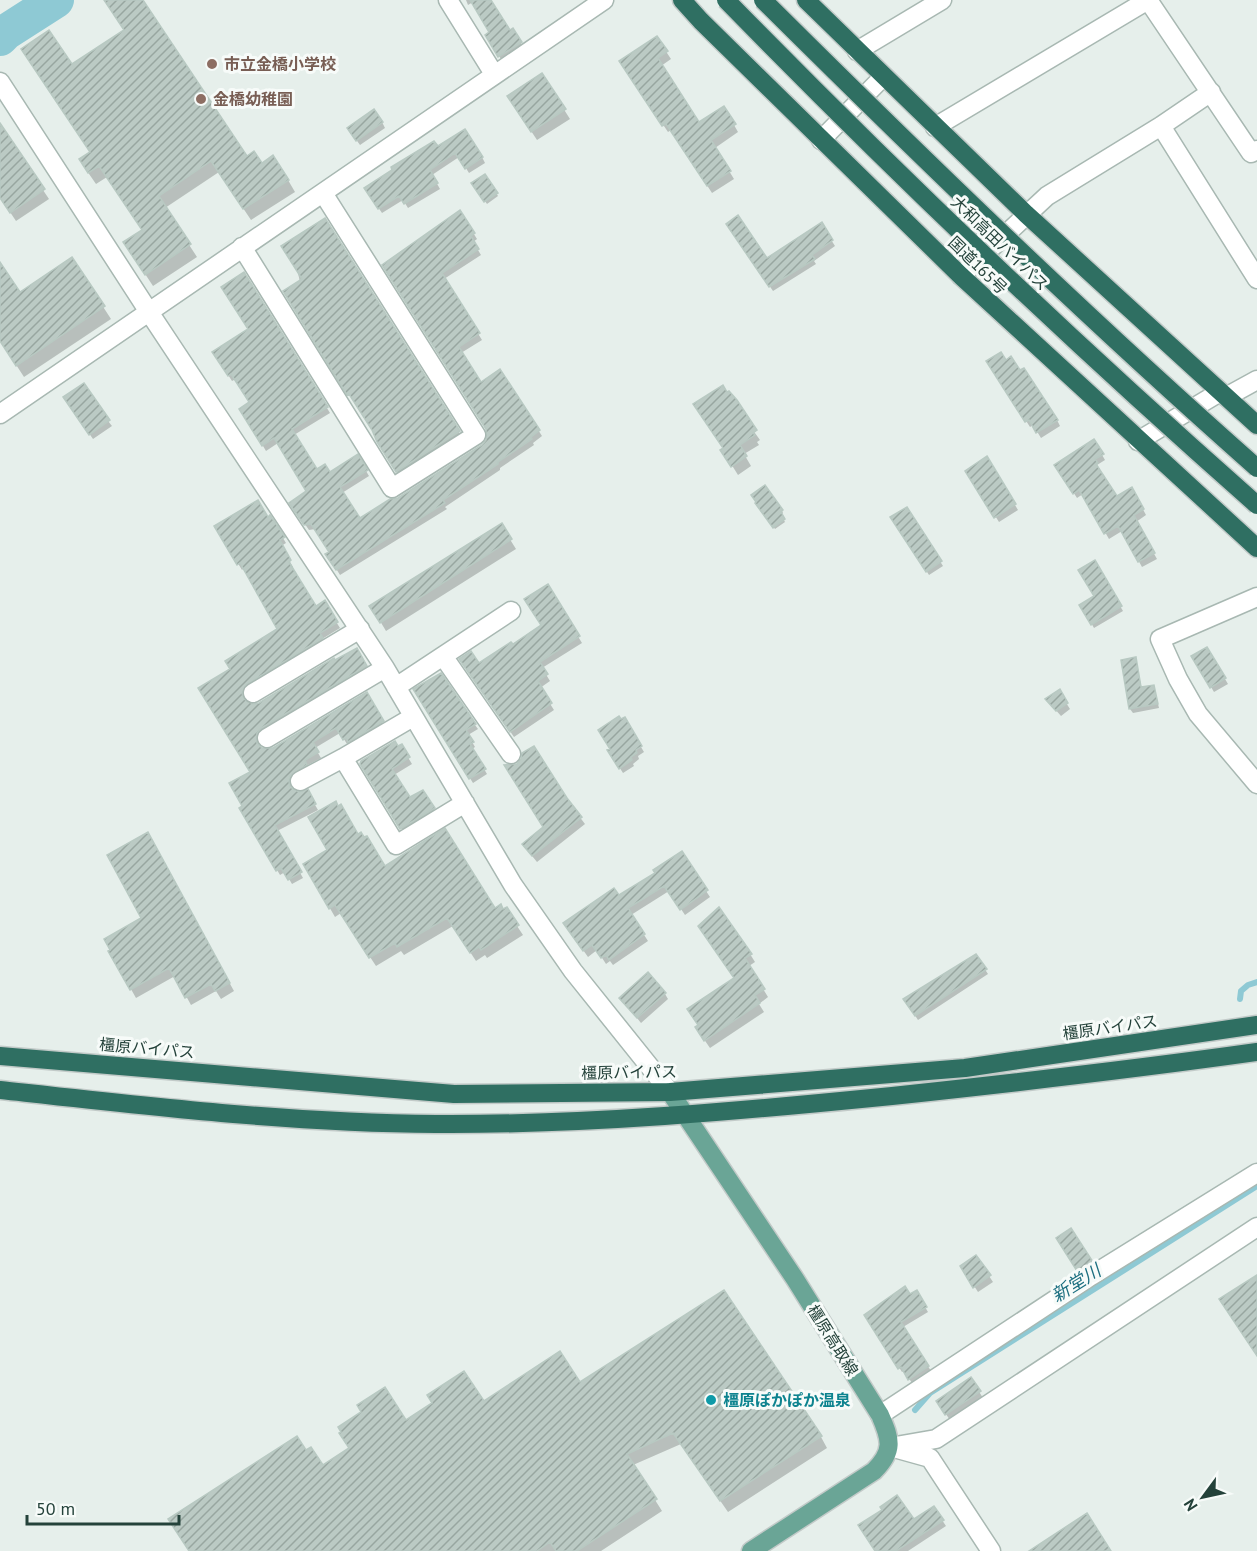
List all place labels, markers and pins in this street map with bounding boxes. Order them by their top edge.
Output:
place label: 市立金橋小学校 [224,54,336,74]
marker: 市立金橋小学校 [205,57,219,71]
place label: 金橋幼稚園 [213,89,293,109]
marker: 金橋幼稚園 [194,92,208,106]
place label: 橿原ぽかぽか温泉 [723,1390,851,1410]
marker: 橿原ぽかぽか温泉 [704,1393,718,1407]

